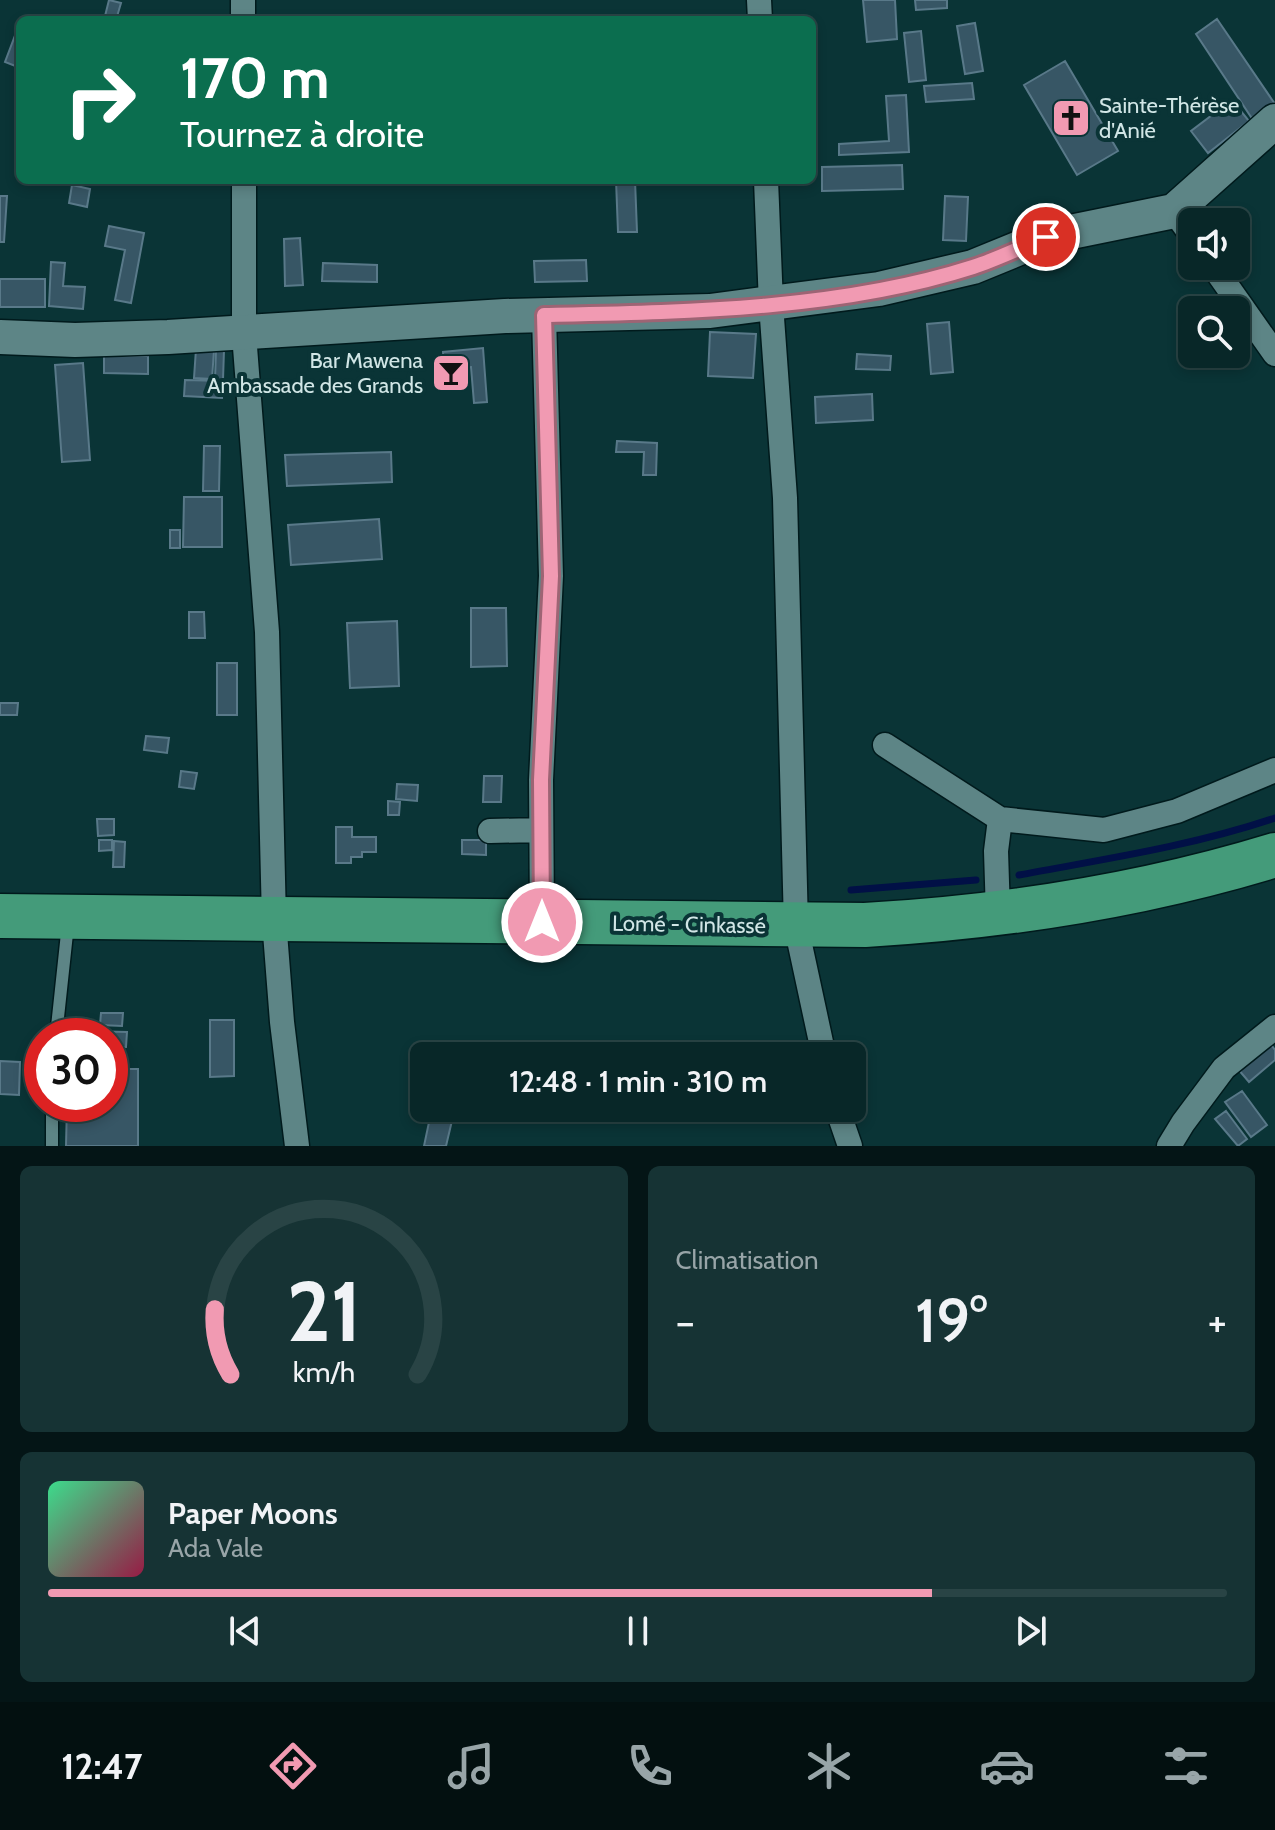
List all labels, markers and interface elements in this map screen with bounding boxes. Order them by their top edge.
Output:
text: 170 m [180,44,330,112]
icon: right [48,48,152,152]
place label: Sainte-Thérèse d'Anié [1099,92,1239,144]
church icon: Sainte-Thérèse d'Anié [1050,97,1092,139]
text: Tournez à droite [180,112,424,156]
pin [1012,203,1080,271]
map controls [1178,208,1250,368]
button: sound [1178,208,1250,280]
icon: arrive [1024,215,1068,259]
button: search [1178,296,1250,368]
place label: Bar Mawena Ambassade des Grands [207,347,423,399]
bar icon: Bar Mawena Ambassade des Grands [430,352,472,394]
position arrow [500,880,584,964]
street label: Lomé - Cinkassé [612,910,766,939]
speed limit sign: 30 [24,1018,128,1122]
text: 12:48 · 1 min · 310 m [509,1063,767,1100]
text: Climatisation [676,1244,819,1276]
text: 21 [286,1261,361,1362]
text: 19° [915,1284,987,1357]
text: − [676,1295,695,1348]
text: + [1208,1295,1227,1348]
text: km/h [292,1354,355,1389]
text: Paper Moons [168,1495,338,1532]
text: Ada Vale [168,1532,263,1564]
icon: previous [223,1609,267,1653]
icon: pause [616,1609,660,1653]
icon: next [1009,1609,1053,1653]
icon: directions [265,1738,321,1794]
icon: music [443,1738,499,1794]
icon: phone [622,1738,678,1794]
icon: climate [801,1738,857,1794]
icon: car [979,1738,1035,1794]
icon: filters [1158,1738,1214,1794]
text: 12:47 [61,1744,142,1788]

